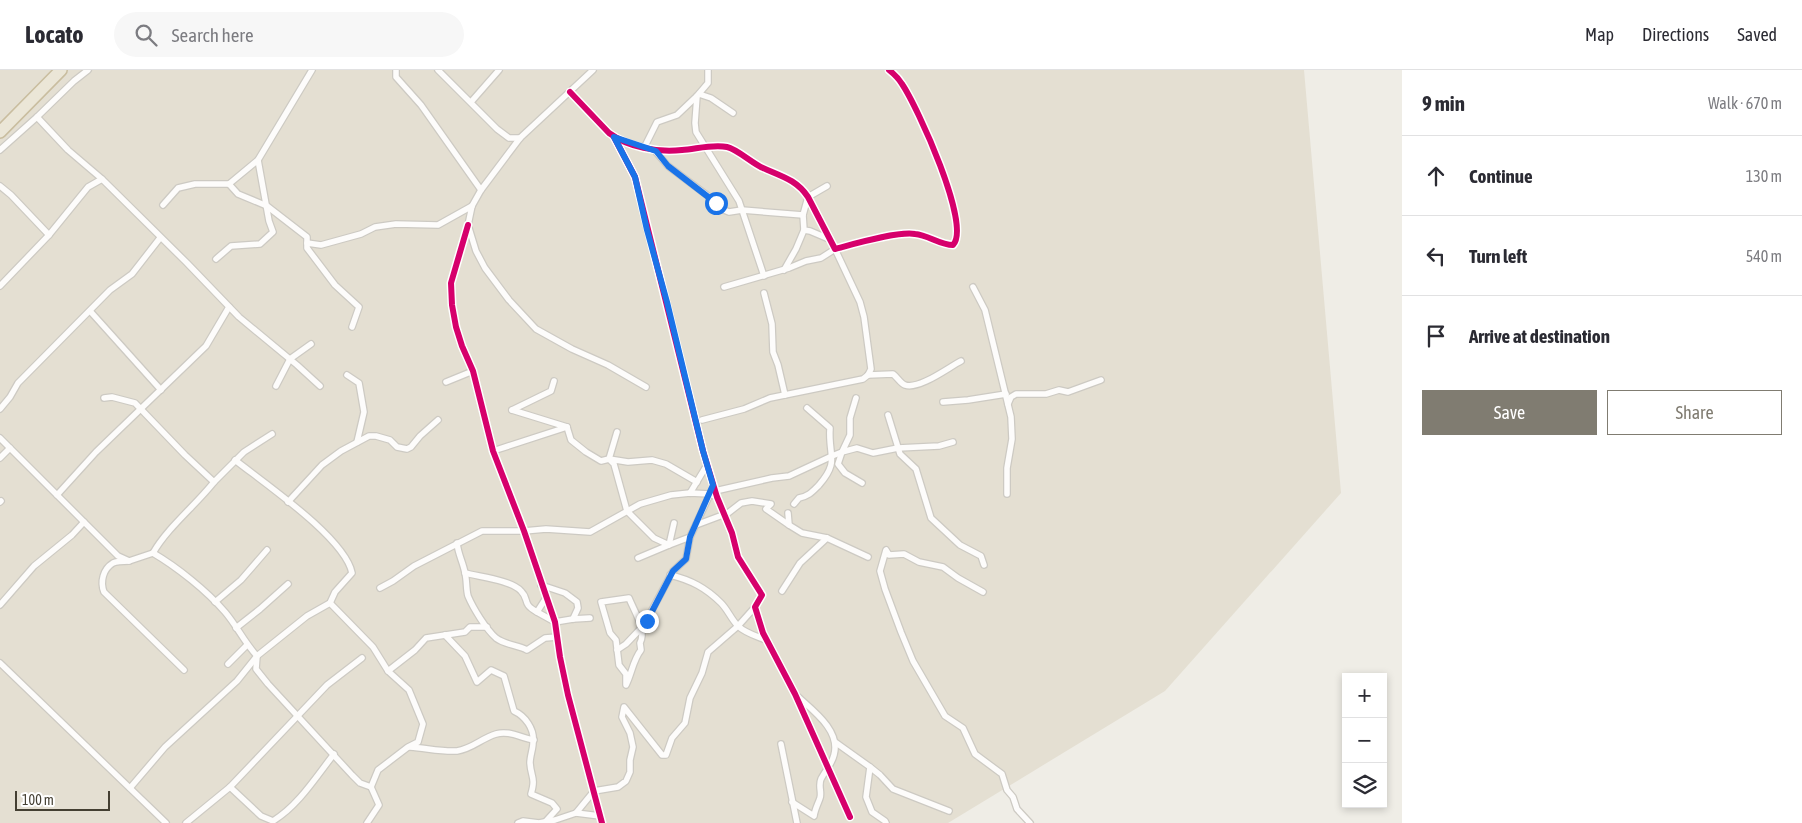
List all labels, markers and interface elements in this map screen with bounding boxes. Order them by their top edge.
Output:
search box [114,12,464,57]
text: Locato [25,21,84,48]
icon: search [132,21,160,49]
text: Search here [172,24,254,46]
text: Map [1585,24,1614,45]
text: Directions [1642,24,1709,45]
text: Saved [1737,24,1777,45]
text: 9 min [1422,91,1465,115]
text: Walk · 670 m [1708,94,1782,112]
icon: ahead [1422,162,1450,190]
text: Continue [1469,165,1533,187]
text: 130 m [1746,167,1782,185]
route start [705,192,728,215]
icon: left [1422,242,1450,270]
text: Turn left [1469,245,1527,267]
text: 540 m [1746,247,1782,265]
icon: arrive [1422,322,1450,350]
text: Arrive at destination [1469,325,1610,347]
button: Save [1422,390,1597,435]
button: Share [1607,390,1782,435]
route end [636,610,659,633]
map controls [1342,673,1387,808]
button: + [1342,673,1387,718]
button: − [1342,718,1387,763]
button: layers [1342,763,1387,808]
scale bar [15,788,110,811]
text: 100 m [22,792,54,808]

